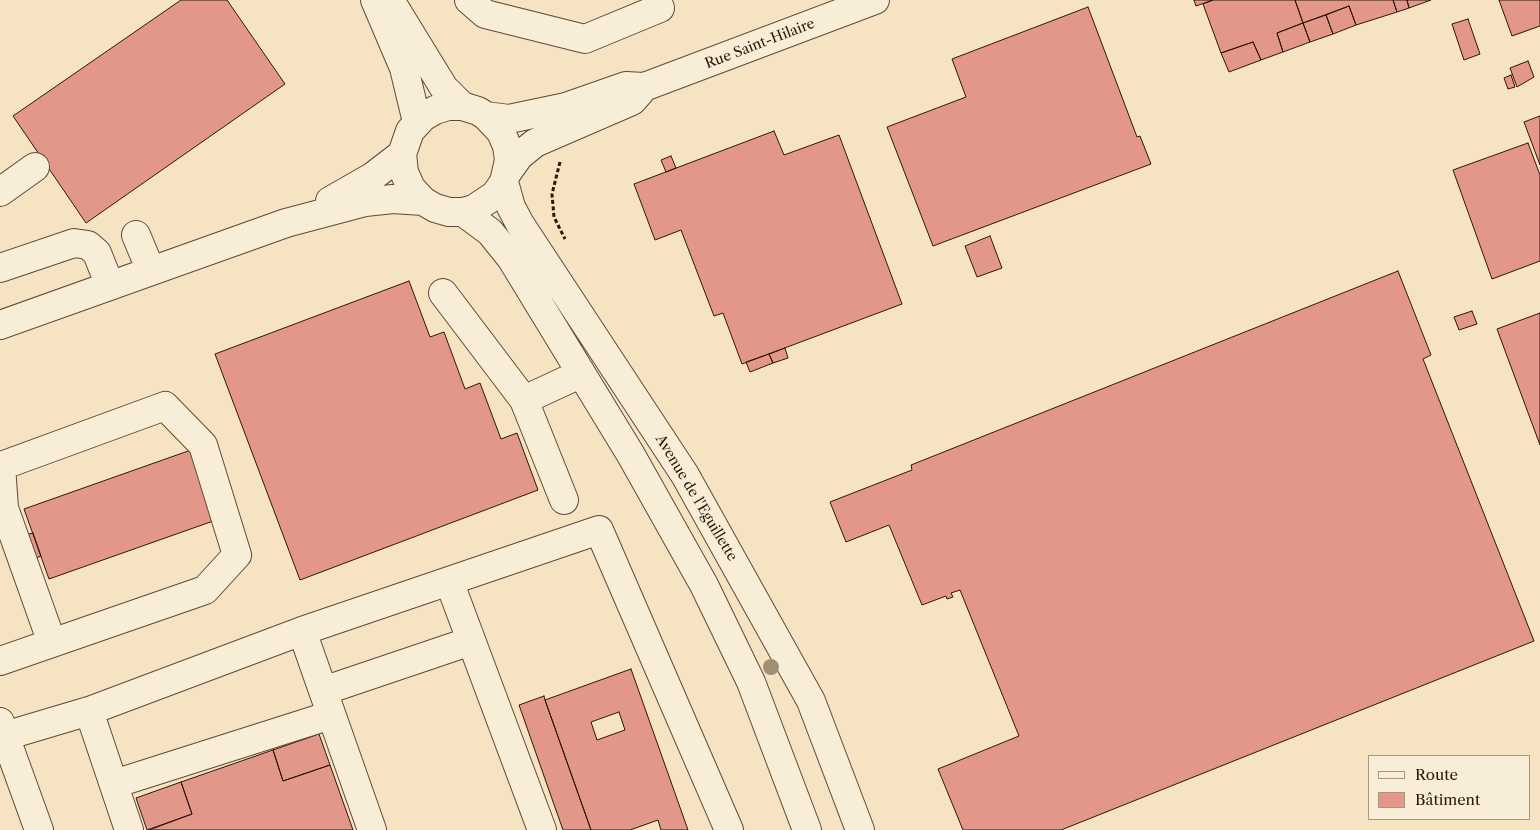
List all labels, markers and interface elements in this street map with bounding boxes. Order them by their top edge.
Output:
street label: Rue Saint-Hilaire [703,15,817,73]
street label: Avenue de l'Eguillette [652,432,740,564]
legend [1368,755,1530,820]
text: Route [1415,765,1458,784]
text: Bâtiment [1415,790,1480,809]

